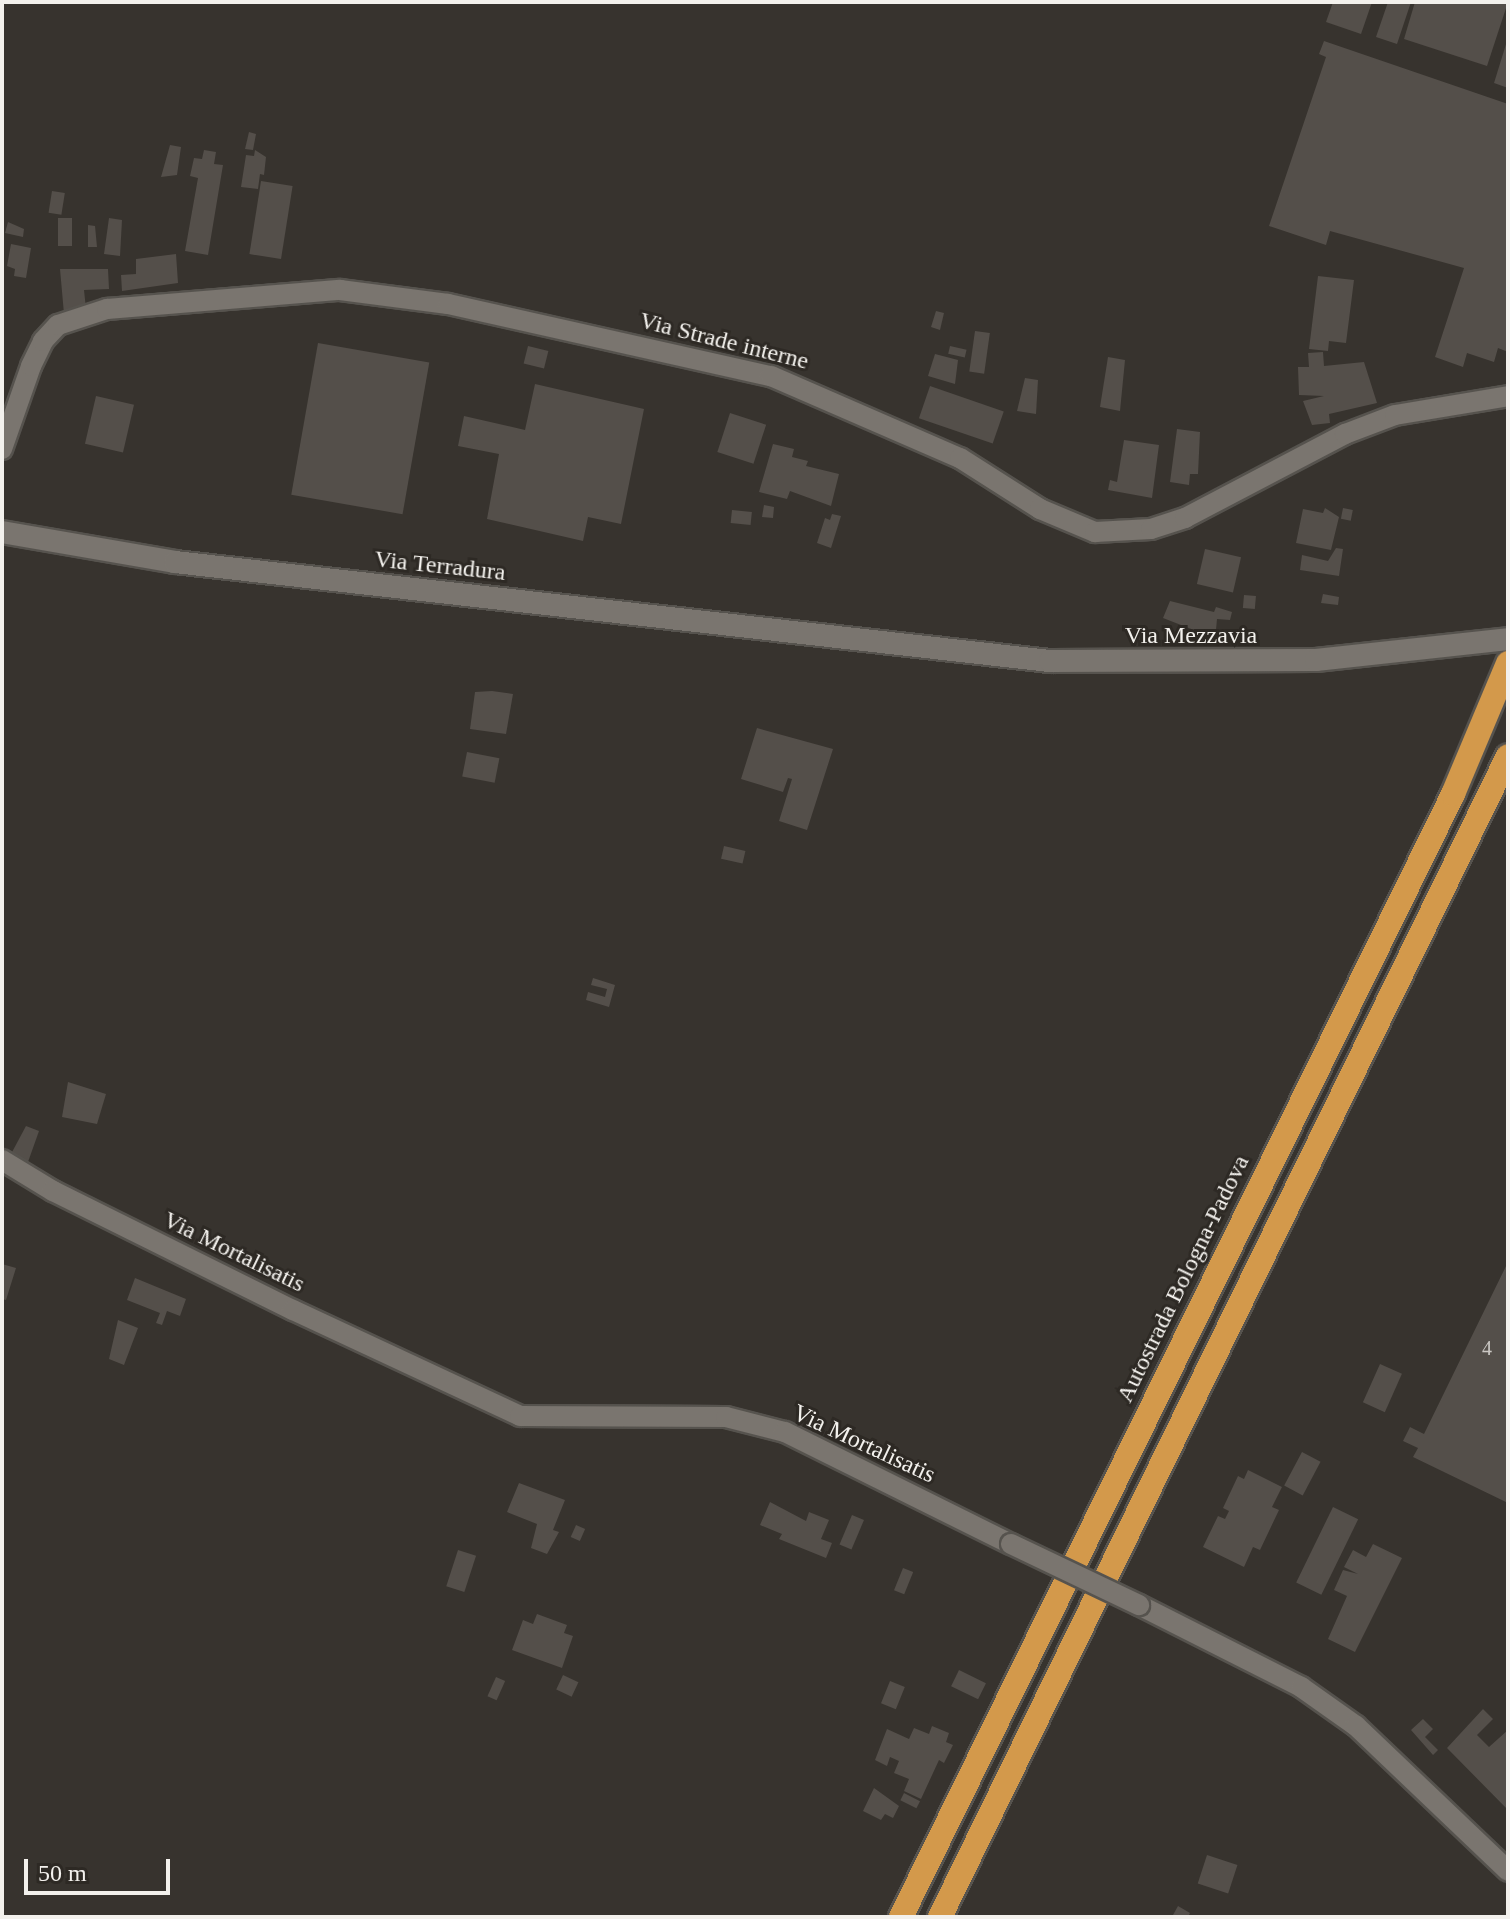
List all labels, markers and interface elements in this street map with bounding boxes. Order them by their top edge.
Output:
street label: Via Strade interne [637,306,811,376]
street label: Via Terradura [373,545,507,587]
street label: Via Mezzavia [1125,622,1257,650]
street label: Autostrada Bologna-Padova [1111,1151,1255,1407]
street label: Via Mortalisatis [159,1205,309,1299]
house number: 4 [1482,1336,1492,1360]
street label: Via Mortalisatis [788,1398,940,1490]
scale bar [28,1843,174,1893]
text: 50 m [38,1860,87,1886]

